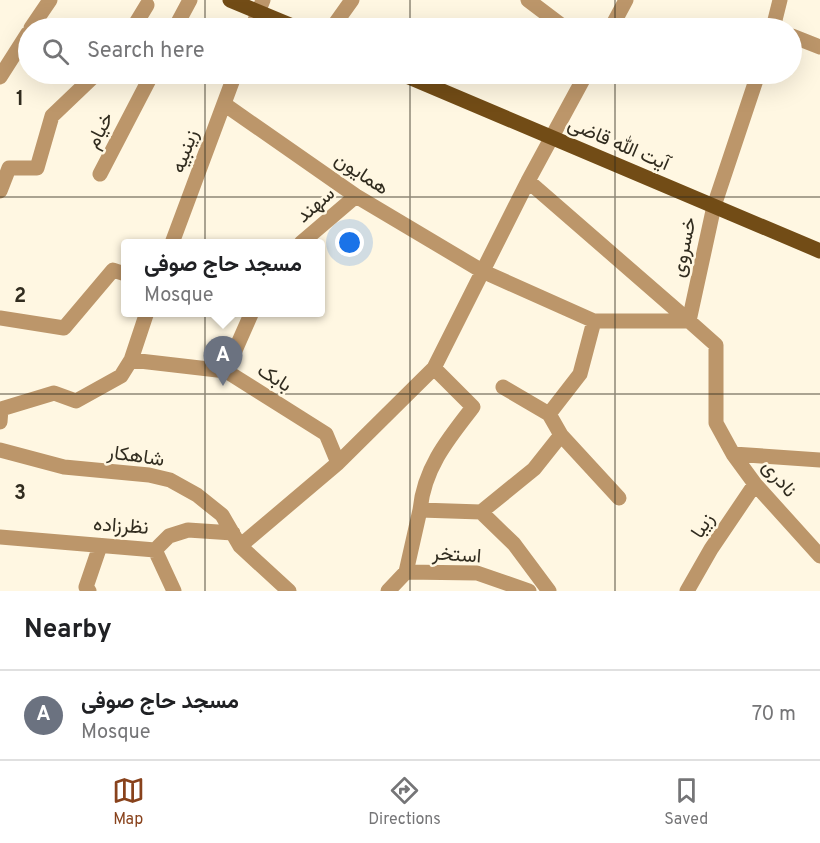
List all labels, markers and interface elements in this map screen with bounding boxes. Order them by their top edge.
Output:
search box [18,18,802,84]
icon: search [39,35,72,68]
text: Search here [87,38,205,65]
text: 1 [16,87,24,113]
street label: خیام [81,108,121,154]
street label: آیت الله قاضی [563,111,675,178]
street label: زینبیه [166,126,206,177]
street label: همایون [329,147,393,202]
street label: سهند [292,182,341,229]
street label: خسروی [666,215,704,280]
your location [335,228,364,257]
popup [121,239,325,317]
text: مسجد حاج صوفی [144,252,302,279]
text: Mosque [144,283,213,309]
text: 2 [14,284,26,310]
pin: A [204,336,242,386]
street label: بابک [252,358,296,399]
street label: شاهکار [105,440,166,474]
street label: نادری [755,455,802,504]
text: 3 [14,481,26,507]
street label: زیبا [686,508,721,544]
street label: نظرزاده [92,512,150,542]
street label: استخر [431,541,482,571]
text: Nearby [24,614,112,647]
text: مسجد حاج صوفی [81,689,239,716]
text: A [36,702,51,728]
text: 70 m [752,702,796,728]
text: Mosque [81,720,150,746]
tab: Map [112,774,145,830]
tab: Directions [368,774,441,830]
tab: Saved [664,774,708,830]

